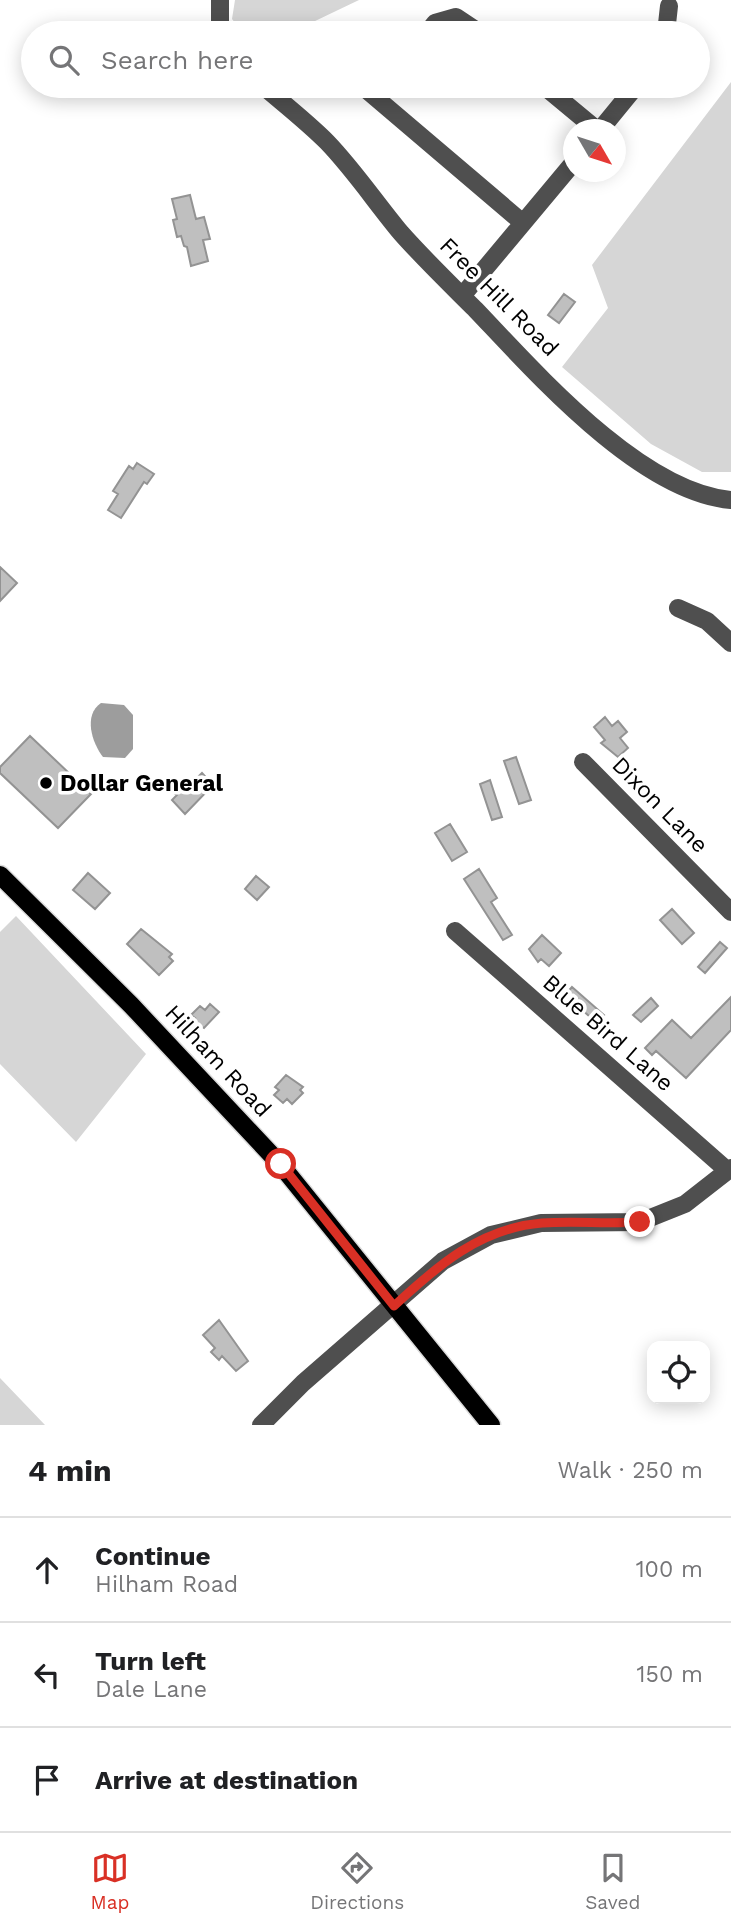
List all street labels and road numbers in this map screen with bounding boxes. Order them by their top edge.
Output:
street label: Free Hill Road [434,232,564,362]
street label: Dixon Lane [606,751,714,859]
street label: Blue Bird Lane [537,969,679,1097]
street label: Hilham Road [159,999,277,1123]

